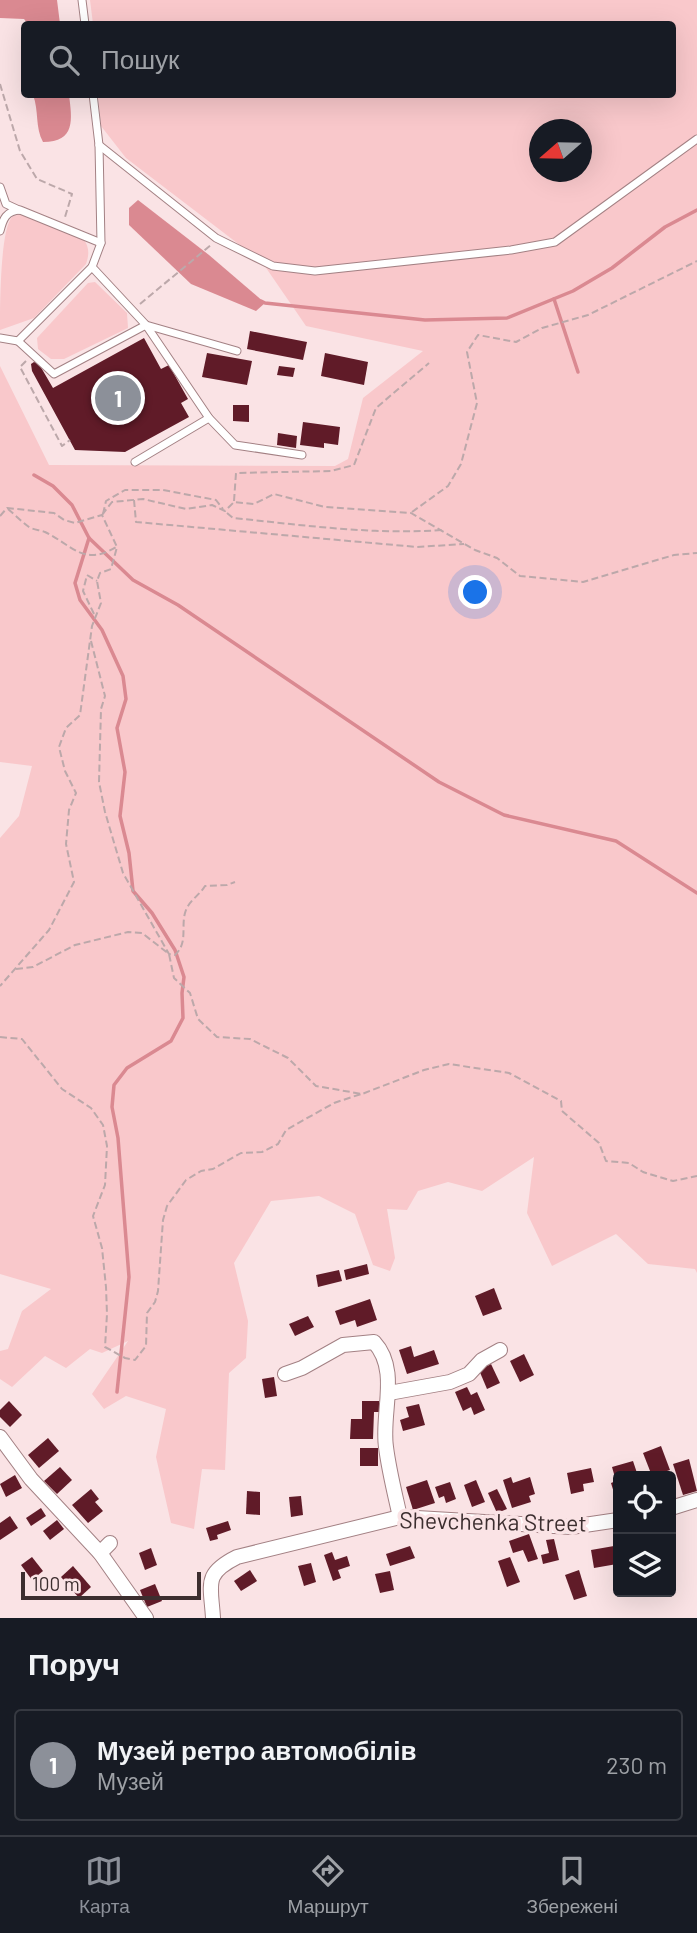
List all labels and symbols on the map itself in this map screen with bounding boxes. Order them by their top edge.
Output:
north arrow [529,119,592,182]
pin: 1 [95,372,141,424]
your location [458,575,492,609]
street label: Shevchenka Street [399,1505,587,1537]
scale bar [21,1569,201,1601]

